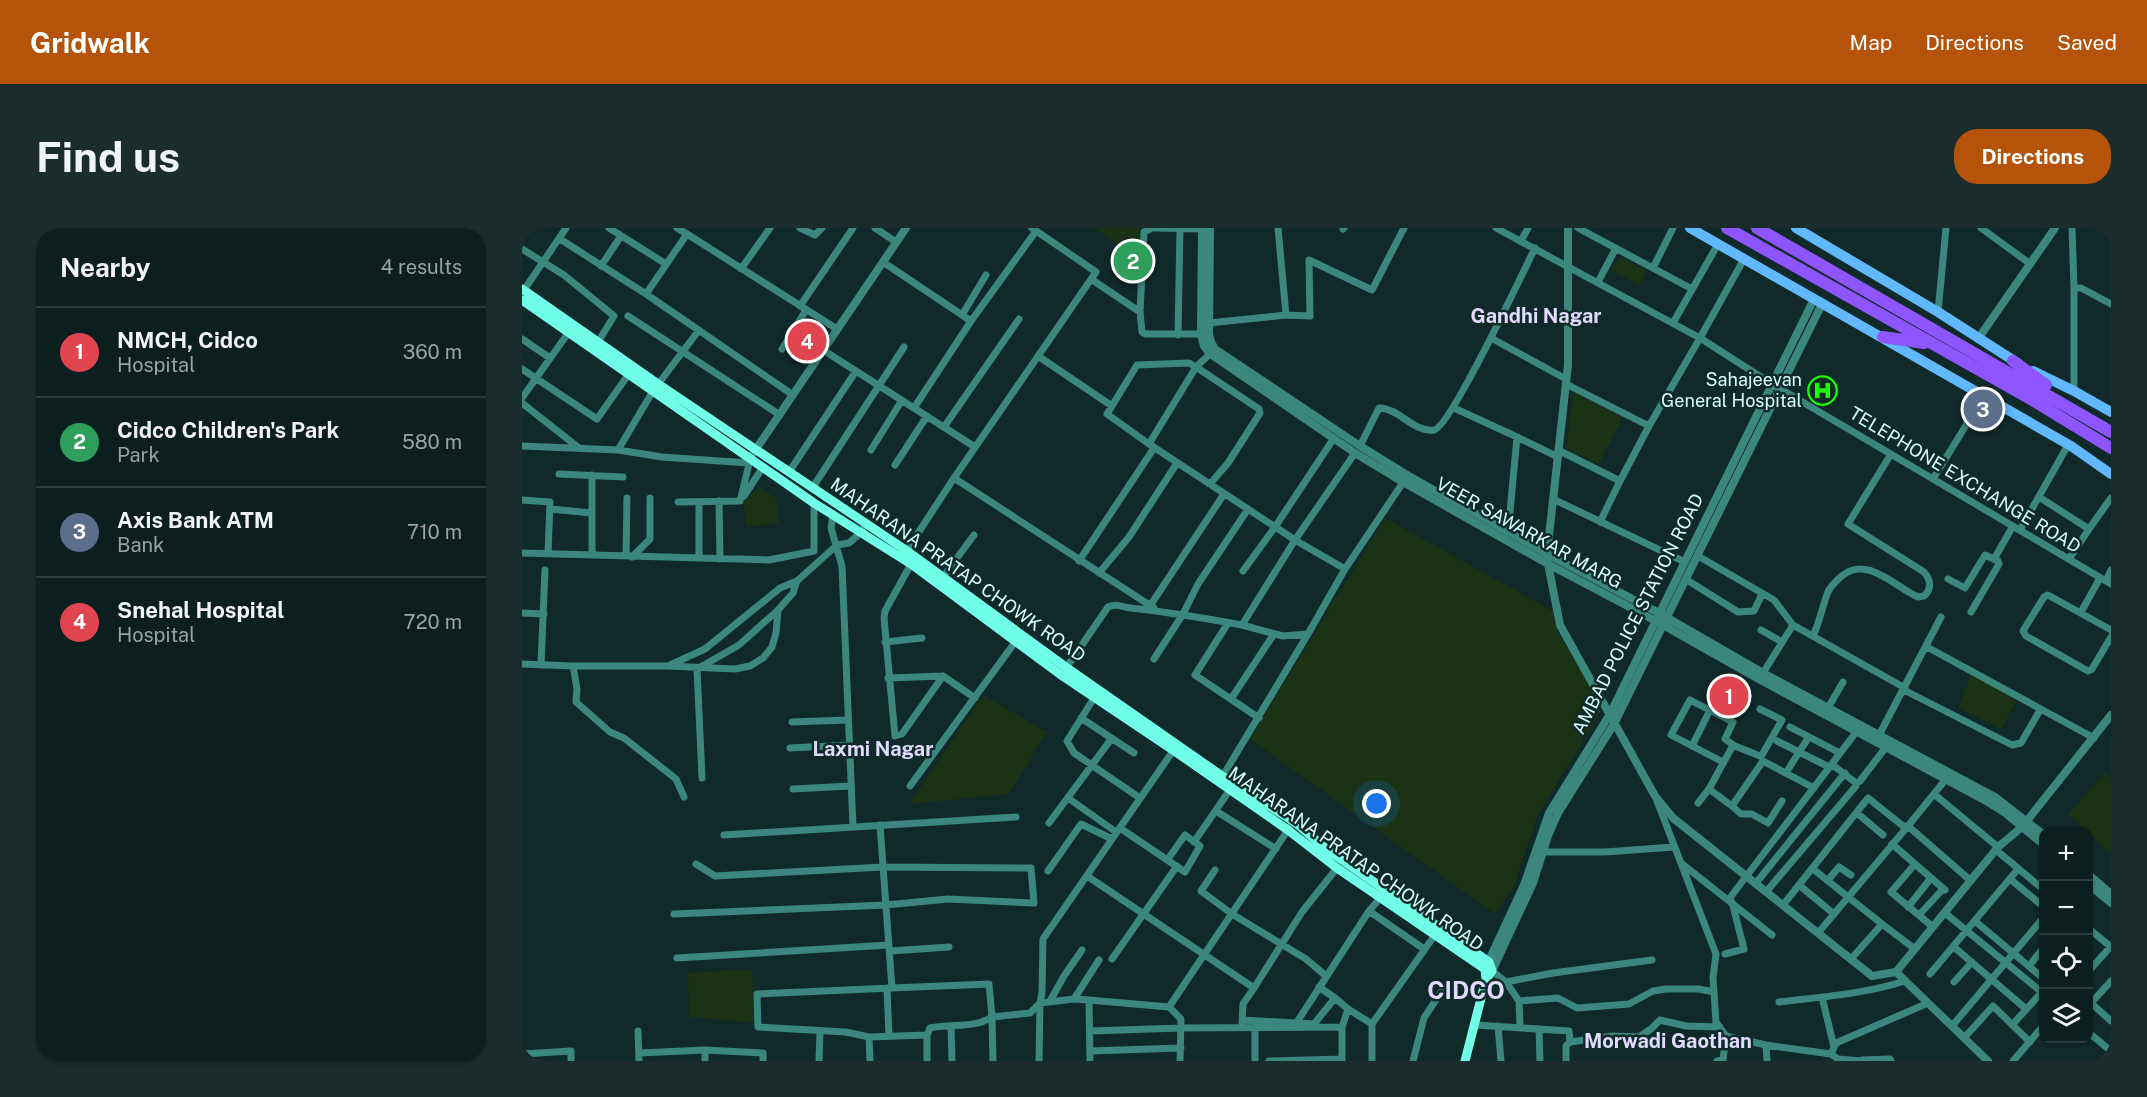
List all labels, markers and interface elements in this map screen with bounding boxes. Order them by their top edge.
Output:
text: Gridwalk [30,26,150,59]
text: Map [1850,30,1892,55]
text: Directions [1925,30,2024,55]
text: Saved [2057,30,2117,55]
button: Directions [1954,129,2111,184]
text: Find us [36,132,180,181]
pin: 2 [1114,238,1152,284]
text: Nearby [60,252,150,283]
text: 4 results [381,255,462,279]
district label: Gandhi Nagar [1470,304,1602,328]
pin: 4 [788,318,826,364]
text: NMCH, Cidco [117,327,258,353]
text: 1 [75,340,84,364]
text: 360 m [403,340,462,364]
text: Hospital [117,353,195,377]
place label: Sahajeevan General Hospital [1661,369,1802,411]
hospital icon: Sahajeevan General Hospital [1807,374,1839,406]
pin: 3 [1964,386,2002,432]
street label: TELEPHONE EXCHANGE ROAD [1846,402,2085,557]
text: Cidco Children's Park [117,417,339,443]
text: 2 [73,430,86,454]
text: 580 m [402,430,462,454]
text: Park [117,443,160,467]
street label: MAHARANA PRATAP CHOWK ROAD [827,473,1090,666]
street label: VEER SAWARKAR MARG [1433,473,1626,593]
street label: AMBAD POLICE STATION ROAD [1568,490,1708,738]
text: Axis Bank ATM [117,507,274,533]
text: 3 [73,520,86,544]
text: 710 m [407,520,462,544]
text: Bank [117,533,164,557]
text: Snehal Hospital [117,597,285,623]
text: 4 [73,610,86,634]
text: 720 m [404,610,462,634]
text: Hospital [117,623,195,647]
pin: 1 [1710,674,1748,718]
district label: Laxmi Nagar [813,737,933,761]
street label: MAHARANA PRATAP CHOWK ROAD [1225,762,1488,955]
your location [1362,789,1391,818]
map controls [2039,827,2093,1043]
button: + [2039,827,2093,881]
button: − [2039,881,2093,935]
button: locate [2039,935,2093,989]
district label: CIDCO [1427,976,1505,1004]
button: layers [2039,989,2093,1043]
district label: Morwadi Gaothan [1584,1029,1752,1053]

